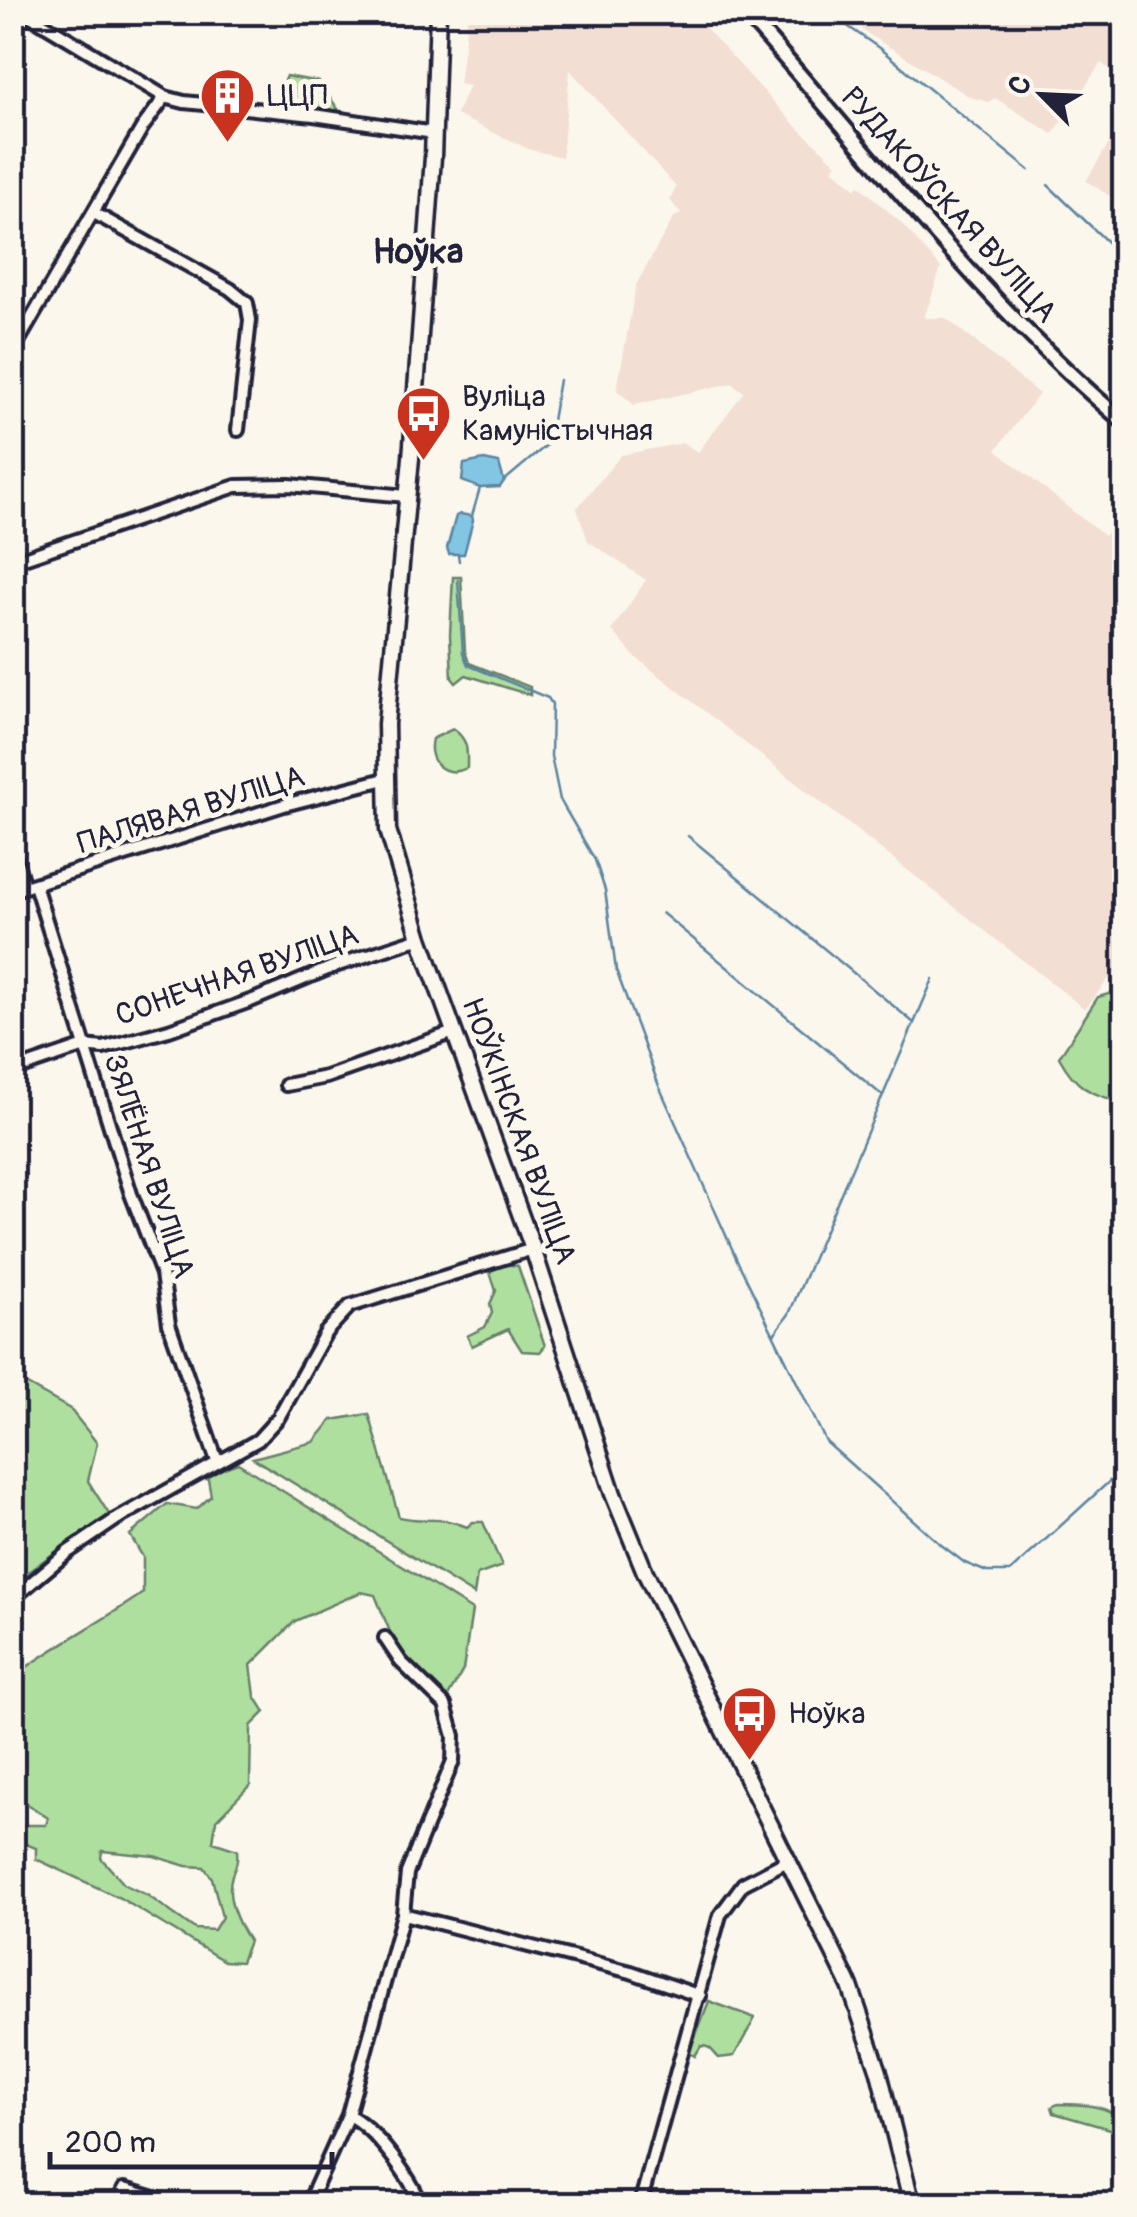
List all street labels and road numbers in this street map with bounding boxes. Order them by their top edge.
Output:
street label: РУДАКОЎСКАЯ ВУЛІЦА [834,80,1064,330]
street label: ПАЛЯВАЯ ВУЛІЦА [73,758,309,862]
street label: СОНЕЧНАЯ ВУЛІЦА [111,916,363,1034]
street label: НОЎКІНСКАЯ ВУЛІЦА [454,993,584,1269]
street label: ЗЯЛЁНАЯ ВУЛІЦА [95,1049,203,1283]

